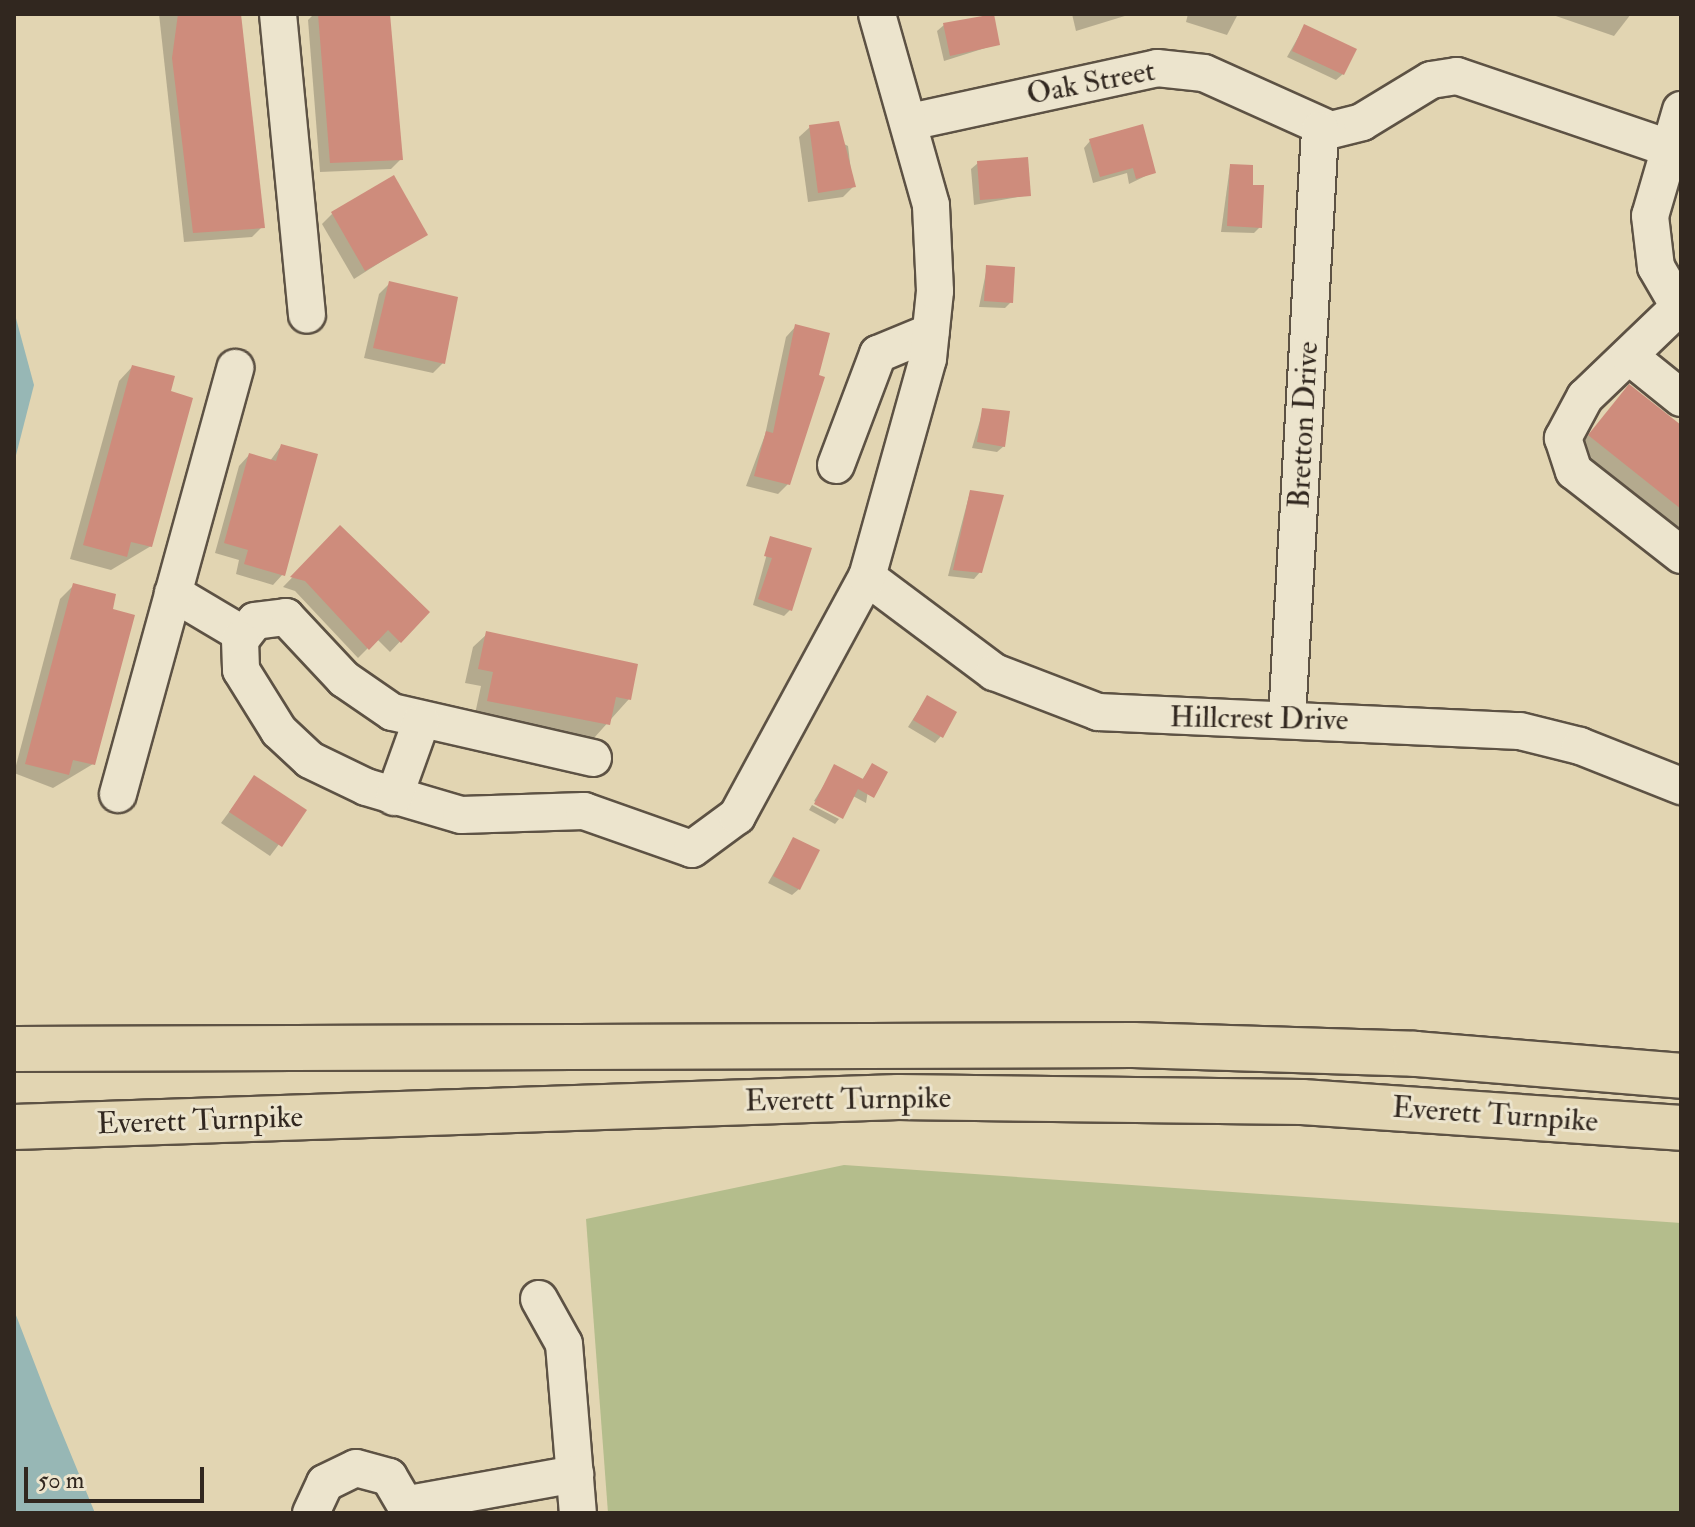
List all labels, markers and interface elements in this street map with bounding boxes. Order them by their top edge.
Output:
street label: Oak Street [1024,53,1158,113]
street label: Bretton Drive [1282,340,1326,510]
street label: Hillcrest Drive [1169,699,1349,739]
street label: Everett Turnpike [745,1080,951,1120]
street label: Everett Turnpike [1391,1090,1599,1140]
street label: Everett Turnpike [96,1099,304,1143]
scale bar [28,1451,208,1501]
text: 50 m [38,1465,84,1496]

